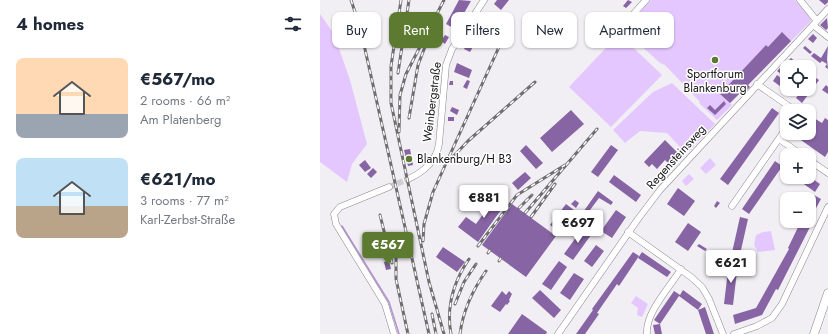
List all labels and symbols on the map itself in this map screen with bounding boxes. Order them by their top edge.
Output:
marker: Sportforum Blankenburg [710,55,720,65]
street label: Weinbergstraße [418,61,446,143]
place label: Sportforum Blankenburg [683,65,747,97]
street label: Regensteinsweg [642,121,710,193]
place label: Blankenburg/H B3 [417,150,512,168]
marker: Blankenburg/H B3 [404,154,414,164]
pin: €881 [460,185,508,219]
pin: €697 [554,210,602,244]
pin: €567 [364,232,412,266]
pin: €621 [707,250,755,284]

